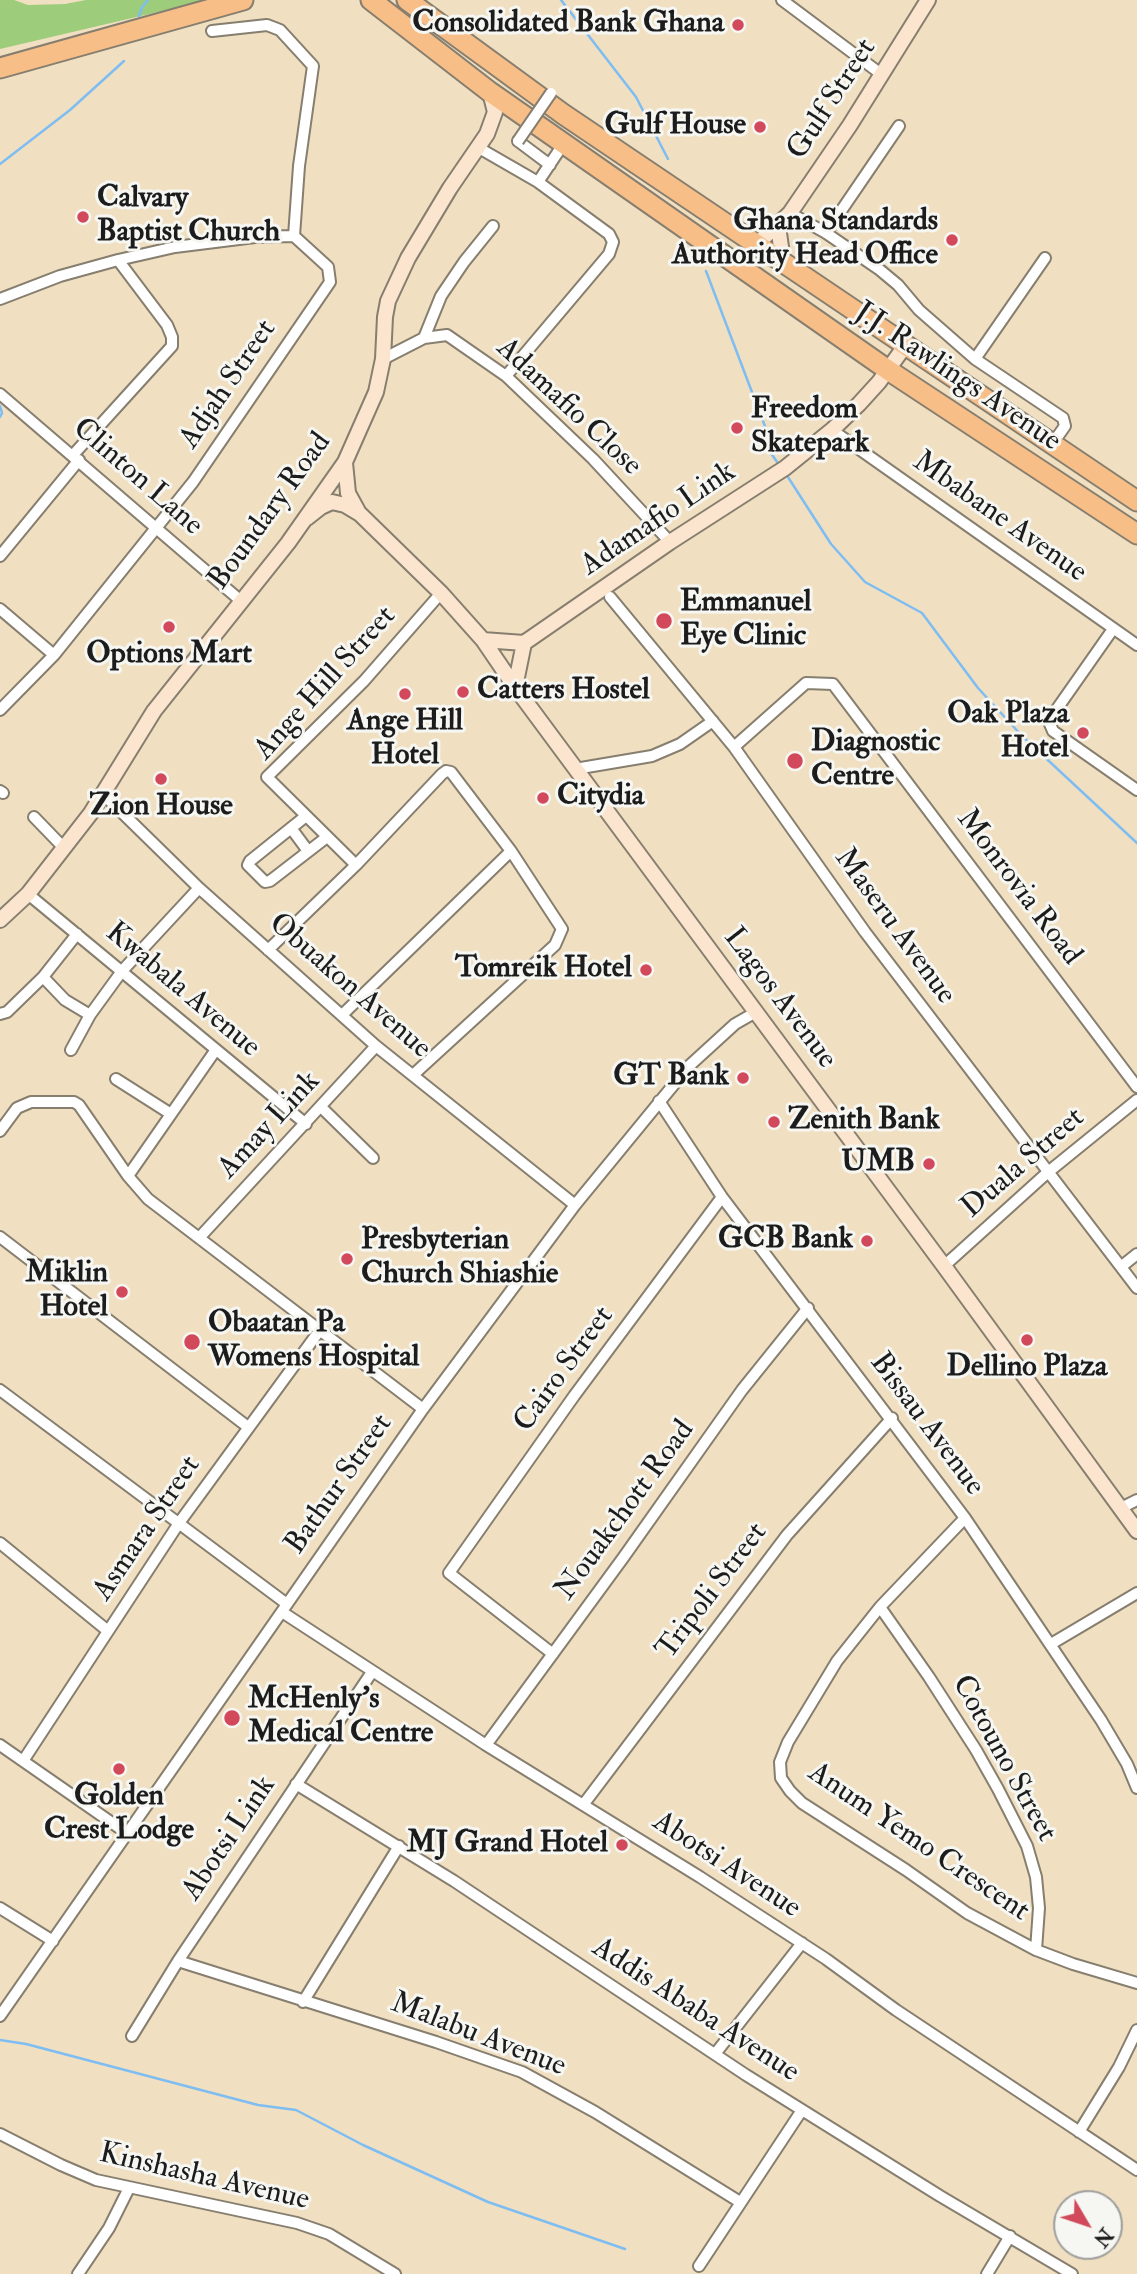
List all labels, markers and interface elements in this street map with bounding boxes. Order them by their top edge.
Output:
place label: Consolidated Bank Ghana [412,7,724,43]
marker: Consolidated Bank Ghana [730,17,746,33]
street label: Gulf Street [781,33,885,167]
place label: Gulf House [605,109,746,145]
marker: Gulf House [752,119,768,135]
place label: Calvary Baptist Church [97,182,280,252]
place label: Ghana Standards Authority Head Office [672,205,938,276]
marker: Calvary Baptist Church [75,209,91,225]
marker: Ghana Standards Authority Head Office [944,232,960,248]
street label: J.J. Rawlings Avenue [847,296,1067,460]
street label: Adjah Street [173,314,285,456]
street label: Adamafio Close [488,331,648,485]
place label: Freedom Skatepark [751,393,869,463]
street label: Clinton Lane [64,412,210,544]
marker: Freedom Skatepark [729,420,745,436]
street label: Boundary Road [202,426,340,598]
street label: Mbabane Avenue [905,445,1093,591]
street label: Adamafio Link [575,455,743,585]
place label: Emmanuel Eye Clinic [680,586,811,656]
street label: Ange Hill Street [247,600,405,768]
marker: Emmanuel Eye Clinic [654,611,674,631]
marker: Options Mart [161,619,177,635]
place label: Options Mart [86,638,252,674]
place label: Catters Hostel [477,674,650,710]
marker: Catters Hostel [455,684,471,700]
marker: Ange Hill Hotel [397,686,413,702]
place label: Oak Plaza Hotel [947,698,1069,768]
place label: Ange Hill Hotel [347,705,463,776]
marker: Oak Plaza Hotel [1075,725,1091,741]
place label: Diagnostic Centre [811,726,940,796]
marker: Diagnostic Centre [785,751,805,771]
marker: Zion House [153,771,169,787]
place label: Citydia [557,780,644,816]
place label: Zion House [89,790,233,826]
marker: Citydia [535,790,551,806]
street label: Monrovia Road [948,803,1088,973]
street label: Maseru Avenue [825,842,963,1012]
street label: Obuakon Avenue [260,907,438,1067]
street label: Kwabala Avenue [97,916,267,1066]
street label: Lagos Avenue [714,922,844,1076]
place label: Tomreik Hotel [455,952,632,988]
marker: Tomreik Hotel [638,962,654,978]
place label: GT Bank [613,1060,729,1096]
street label: Amay Link [211,1065,329,1187]
marker: GT Bank [735,1070,751,1086]
street label: Duala Street [955,1101,1093,1227]
place label: Zenith Bank [788,1104,940,1140]
marker: Zenith Bank [766,1114,782,1130]
place label: UMB [841,1146,915,1182]
marker: UMB [921,1156,937,1172]
place label: GCB Bank [718,1223,853,1259]
place label: Presbyterian Church Shiashie [361,1224,558,1294]
marker: GCB Bank [859,1233,875,1249]
marker: Presbyterian Church Shiashie [339,1251,355,1267]
place label: Miklin Hotel [25,1257,108,1328]
marker: Miklin Hotel [114,1284,130,1300]
street label: Cairo Street [507,1300,623,1440]
place label: Obaatan Pa Womens Hospital [208,1307,420,1378]
marker: Obaatan Pa Womens Hospital [182,1332,202,1352]
marker: Dellino Plaza [1019,1332,1035,1348]
street label: Bissau Avenue [861,1347,991,1503]
place label: Dellino Plaza [947,1351,1107,1387]
street label: Bathur Street [279,1408,401,1562]
street label: Nouakchott Road [549,1414,703,1608]
street label: Asmara Street [86,1450,210,1608]
street label: Tripoli Street [650,1517,776,1667]
street label: Cotouno Street [943,1670,1063,1848]
place label: McHenly's Medical Centre [248,1683,433,1754]
marker: McHenly's Medical Centre [222,1708,242,1728]
street label: Anum Yemo Crescent [801,1756,1035,1930]
marker: Golden Crest Lodge [111,1761,127,1777]
street label: Abotsi Link [175,1770,285,1908]
place label: Golden Crest Lodge [44,1780,194,1850]
street label: Abotsi Avenue [645,1805,807,1927]
place label: MJ Grand Hotel [407,1827,608,1863]
marker: MJ Grand Hotel [614,1837,630,1853]
street label: Addis Ababa Avenue [585,1931,805,2091]
street label: Malabu Avenue [385,1986,571,2086]
street label: Kinshasha Avenue [96,2136,312,2220]
north arrow [1053,2190,1123,2260]
text: N [1088,2223,1117,2251]

